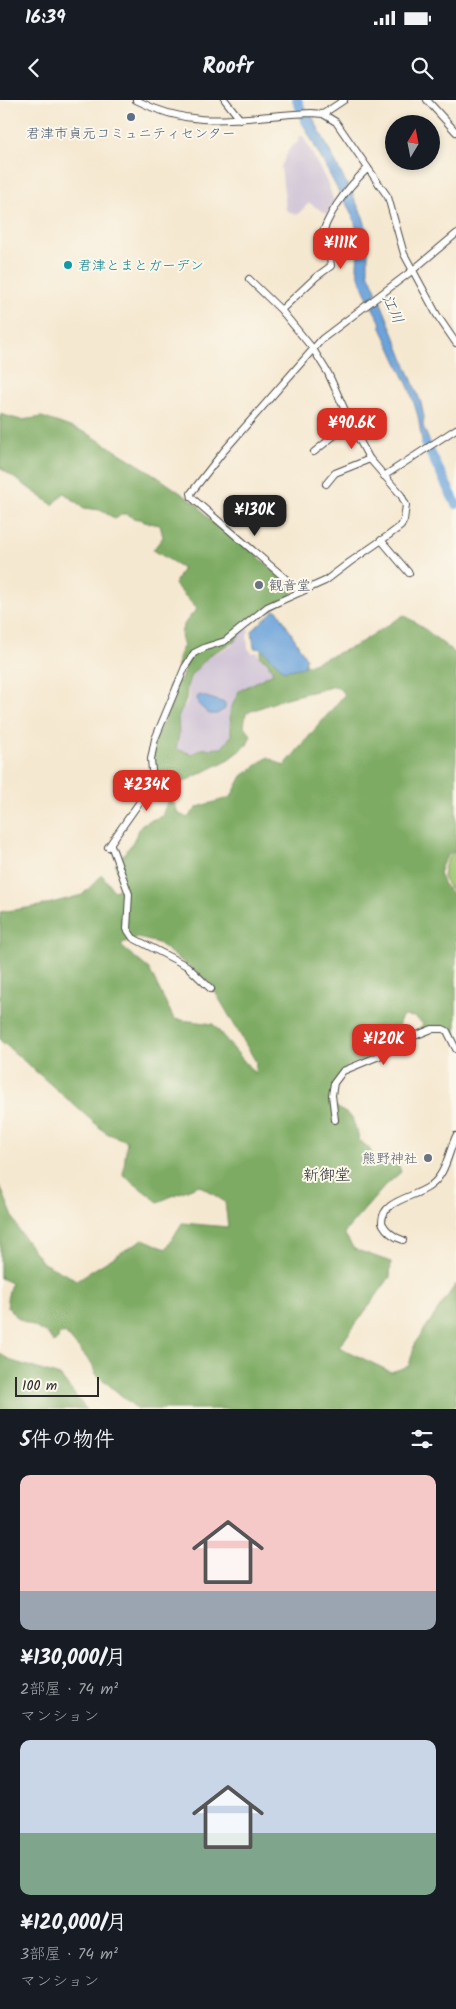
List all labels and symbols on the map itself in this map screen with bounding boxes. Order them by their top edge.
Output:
marker: 君津市貞元コミュニティセンター [125,111,137,123]
north arrow [385,115,440,170]
place label: 君津市貞元コミュニティセンター [26,123,236,145]
pin: ¥111K [306,228,376,270]
place label: 君津とまとガーデン [78,255,204,277]
marker: 君津とまとガーデン [62,259,74,271]
water label: 江川 [375,291,409,328]
pin: ¥90.6K [311,408,393,450]
pin: ¥130K [220,494,290,537]
place label: 観音堂 [269,575,311,597]
marker: 観音堂 [253,579,265,591]
pin: ¥234K [112,770,182,812]
pin: ¥120K [349,1024,419,1066]
place label: 熊野神社 [362,1148,418,1170]
marker: 熊野神社 [422,1152,434,1164]
district label: 新御堂 [303,1163,351,1188]
scale bar [15,1374,99,1397]

